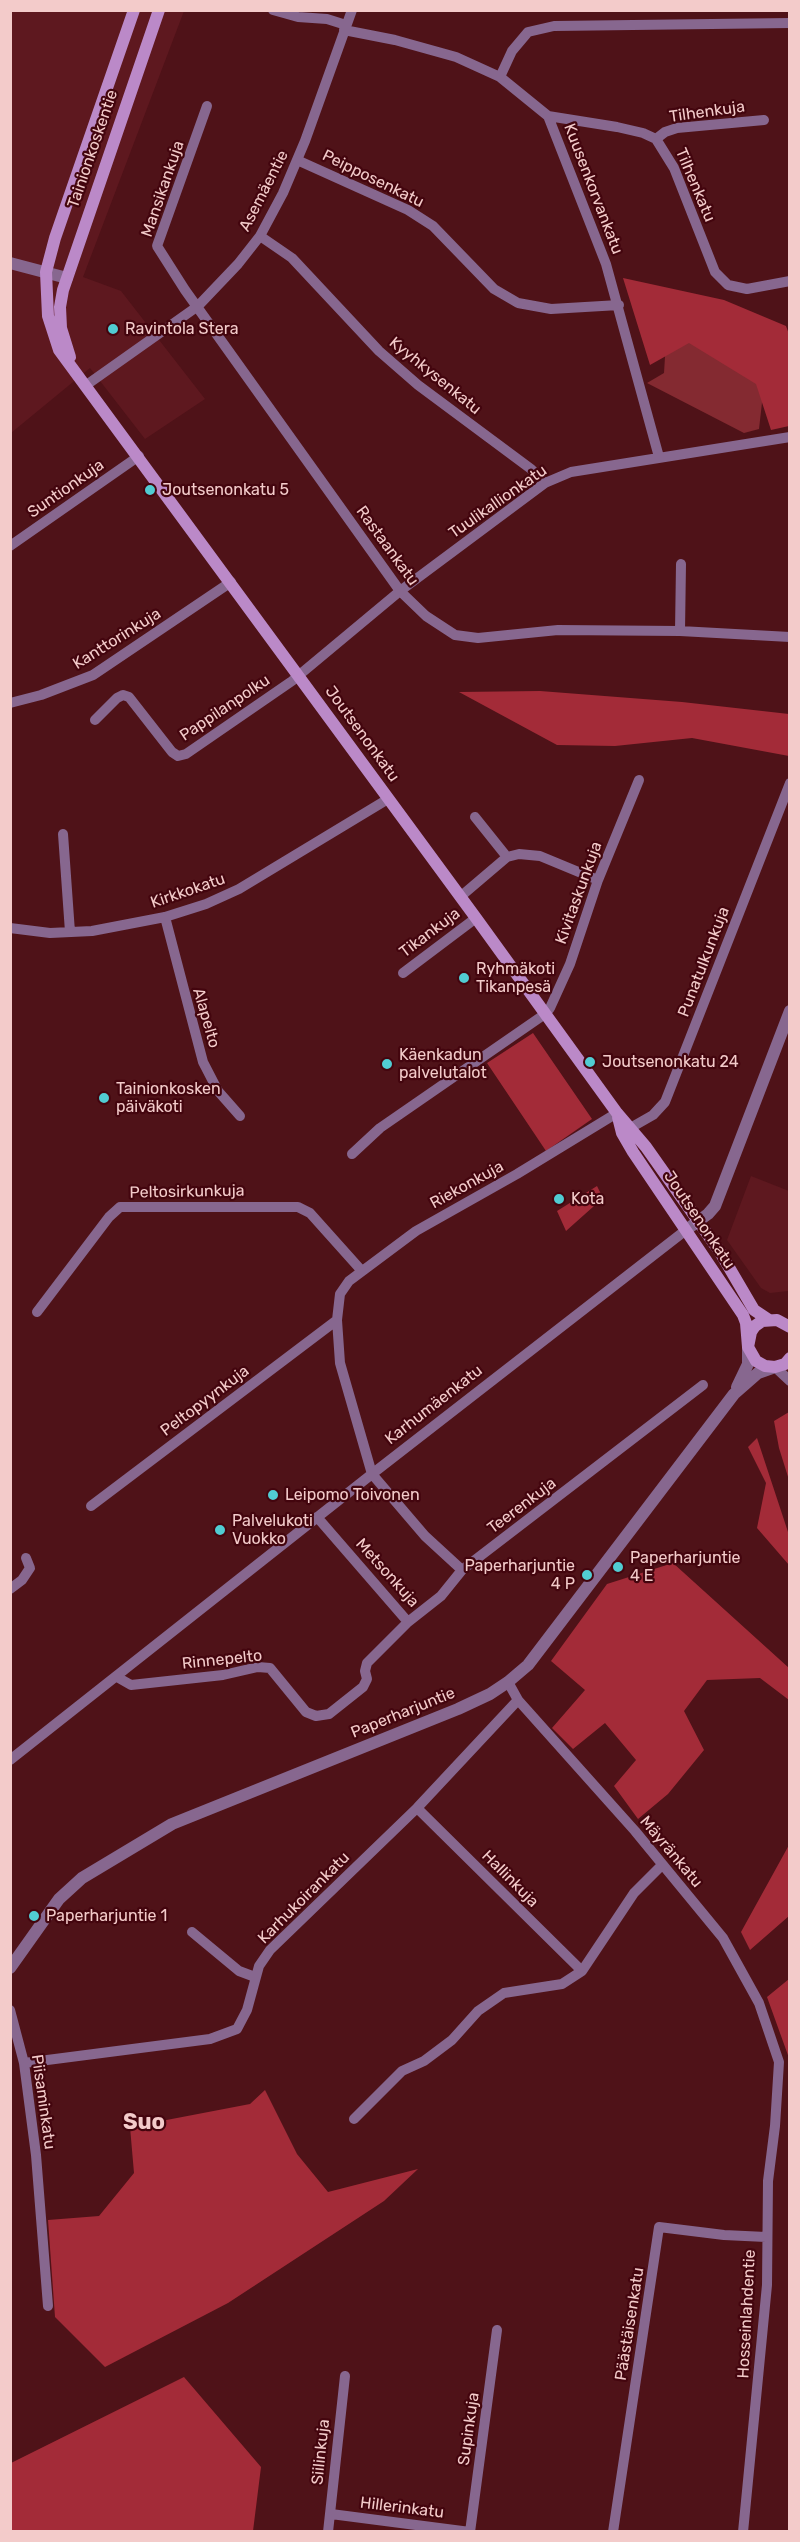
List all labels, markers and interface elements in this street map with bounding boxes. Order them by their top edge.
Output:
street label: Tainionkoskentie [64,87,122,211]
street label: Tilhenkuja [668,97,746,127]
street label: Kuusenkorvankatu [559,121,627,257]
street label: Mansikankuja [138,138,188,240]
street label: Tilhenkatu [671,145,719,225]
street label: Peipposenkatu [319,146,427,212]
street label: Asemäentie [235,147,293,235]
place label: Ravintola Stera [125,319,238,339]
marker: Ravintola Stera [106,322,120,336]
street label: Kyyhkysenkatu [385,333,485,419]
street label: Suntionkuja [24,456,108,522]
street label: Tuulikallionkatu [445,461,551,543]
place label: Joutsenonkatu 5 [162,480,289,500]
marker: Joutsenonkatu 5 [143,483,157,497]
street label: Rastaankatu [352,502,422,590]
street label: Kanttorinkuja [69,604,165,674]
street label: Pappilanpolku [176,671,274,745]
street label: Joutsenonkatu [321,682,403,786]
street label: Kivitaskunkuja [552,839,606,947]
street label: Kirkkokatu [148,869,228,913]
street label: Tikankuja [396,904,464,962]
street label: Punatulkunkuja [674,904,734,1020]
place label: Ryhmäkoti Tikanpesä [476,959,555,997]
marker: Ryhmäkoti Tikanpesä [457,971,471,985]
street label: Alapelto [188,986,224,1050]
place label: Käenkadun palvelutalot [399,1045,487,1083]
place label: Joutsenonkatu 24 [602,1052,739,1072]
marker: Joutsenonkatu 24 [583,1055,597,1069]
marker: Käenkadun palvelutalot [380,1057,394,1071]
place label: Tainionkosken päiväkoti [116,1079,221,1117]
marker: Tainionkosken päiväkoti [97,1091,111,1105]
street label: Riekonkuja [427,1157,507,1213]
street label: Joutsenonkatu [659,1168,739,1272]
street label: Peltosirkunkuja [129,1181,245,1203]
place label: Kota [571,1189,604,1209]
marker: Kota [552,1192,566,1206]
street label: Peltopyynkuja [157,1361,253,1441]
street label: Karhumäenkatu [382,1361,486,1449]
street label: Teerenkuja [484,1474,560,1538]
place label: Leipomo Toivonen [285,1485,420,1505]
marker: Leipomo Toivonen [266,1488,280,1502]
place label: Palvelukoti Vuokko [232,1511,313,1549]
marker: Palvelukoti Vuokko [213,1523,227,1537]
street label: Metsonkuja [351,1535,423,1611]
place label: Paperharjuntie 4 E [630,1548,741,1586]
place label: Paperharjuntie 4 P [464,1556,575,1594]
marker: Paperharjuntie 4 E [611,1560,625,1574]
marker: Paperharjuntie 4 P [580,1568,594,1582]
street label: Rinnepelto [181,1646,263,1674]
street label: Paperharjuntie [348,1683,458,1743]
street label: Mäyränkatu [636,1812,706,1892]
street label: Hallinkuja [478,1847,542,1911]
street label: Karhukoirankatu [254,1848,354,1948]
place label: Paperharjuntie 1 [46,1906,167,1926]
marker: Paperharjuntie 1 [27,1909,41,1923]
street label: Piisaminkatu [27,2053,59,2151]
district label: Suo [123,2110,165,2136]
street label: Hosseinlahdentie [734,2249,760,2379]
street label: Päästäisenkatu [612,2266,648,2382]
street label: Supinkuja [454,2391,484,2467]
street label: Siilinkuja [308,2418,334,2486]
street label: Hillerinkatu [359,2493,445,2523]

